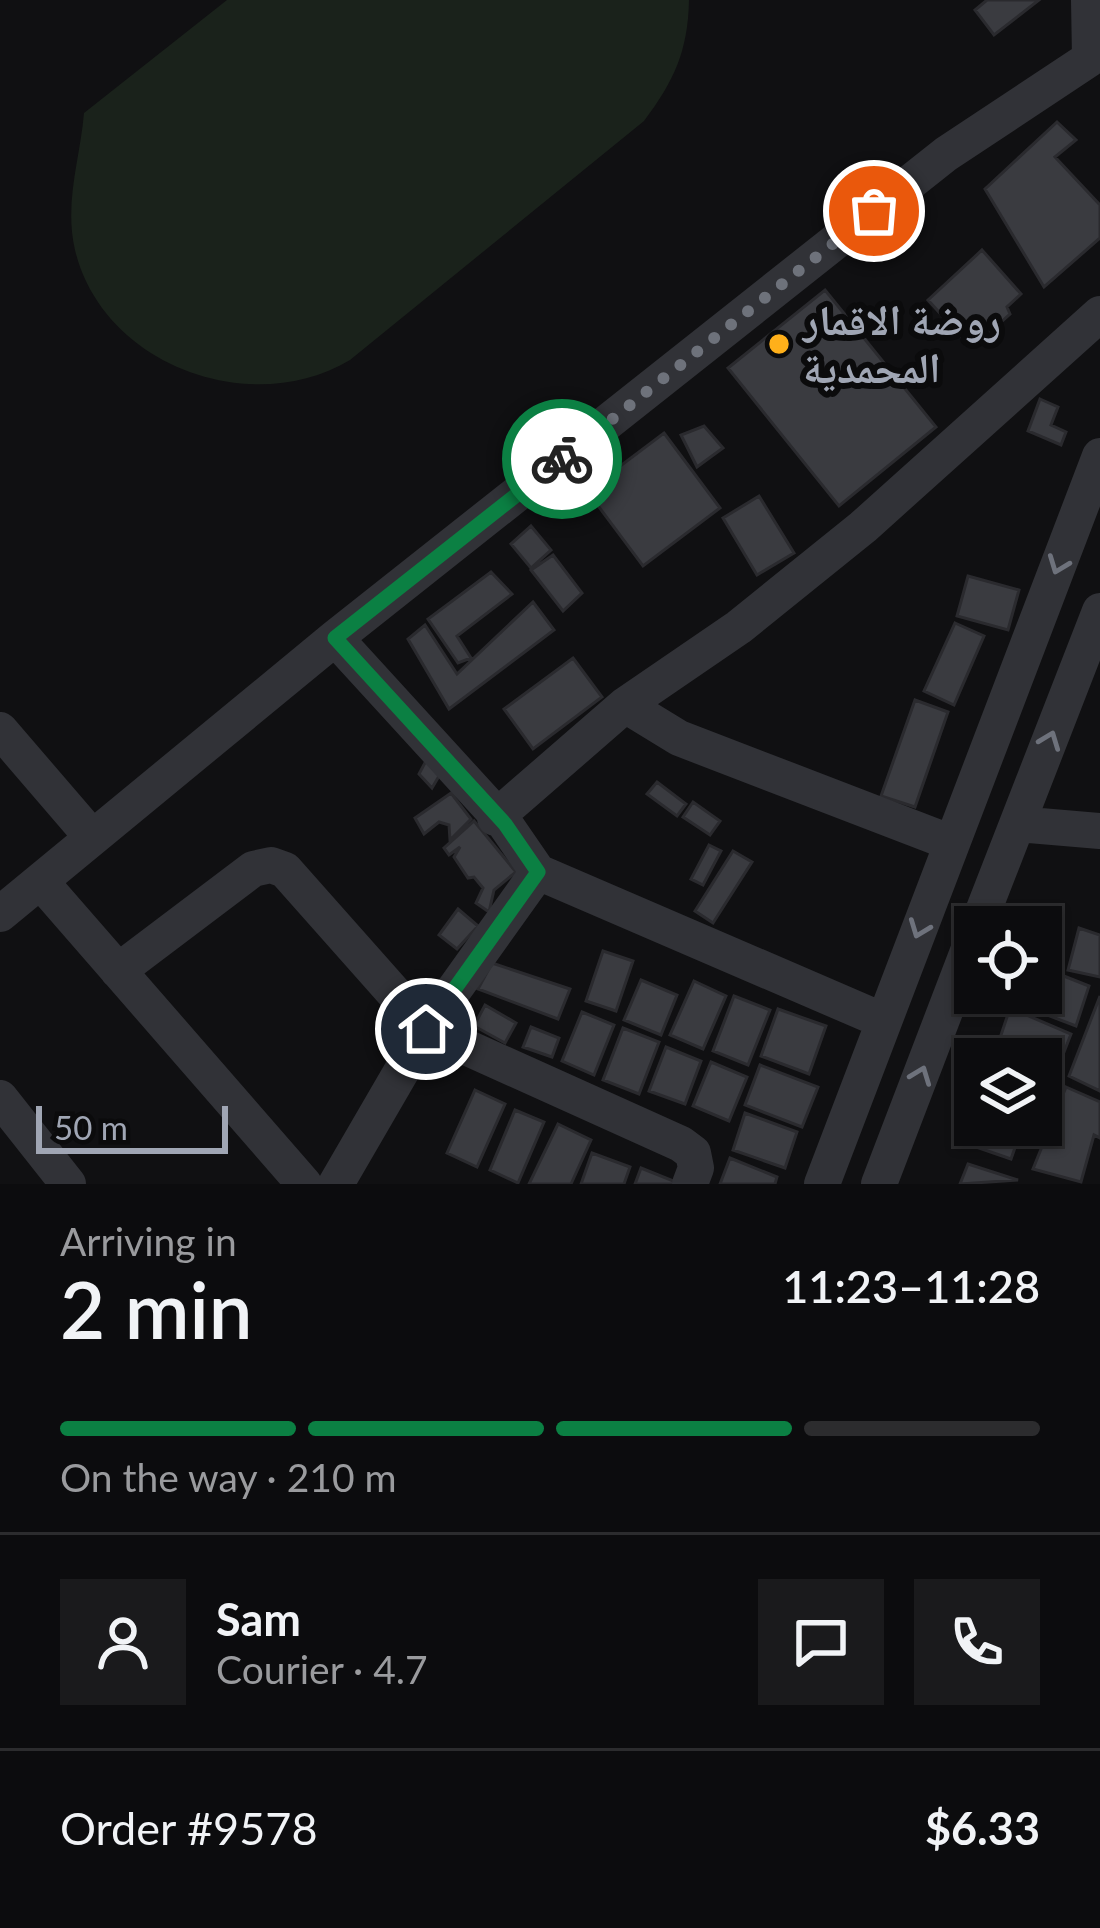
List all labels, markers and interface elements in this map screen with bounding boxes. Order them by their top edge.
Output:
pin [823,160,925,262]
icon: bag [841,178,907,244]
place label: روضة الاقمار المحمدية [801,294,1001,392]
marker: روضة الاقمار المحمدية [766,331,792,357]
courier [502,399,622,519]
icon: bike [529,426,595,492]
one-way arrow [1047,553,1072,574]
one-way arrow [1035,730,1060,751]
map controls [954,906,1062,1146]
button: locate [954,906,1062,1014]
one-way arrow [908,917,933,938]
pin [375,978,477,1080]
icon: home [393,996,459,1062]
button: layers [954,1038,1062,1146]
one-way arrow [906,1065,931,1086]
scale bar [36,1100,228,1153]
text: 50 m [54,1107,128,1147]
text: Arriving in [60,1218,237,1264]
text: 11:23–11:28 [782,1259,1040,1313]
text: 2 min [60,1262,253,1356]
text: On the way · 210 m [60,1454,397,1500]
button: person [60,1579,186,1705]
button: chat [758,1579,884,1705]
button: phone [914,1579,1040,1705]
text: Sam [216,1592,301,1646]
text: Courier · 4.7 [216,1646,428,1692]
text: Order #9578 [60,1801,318,1855]
text: $6.33 [925,1801,1040,1855]

